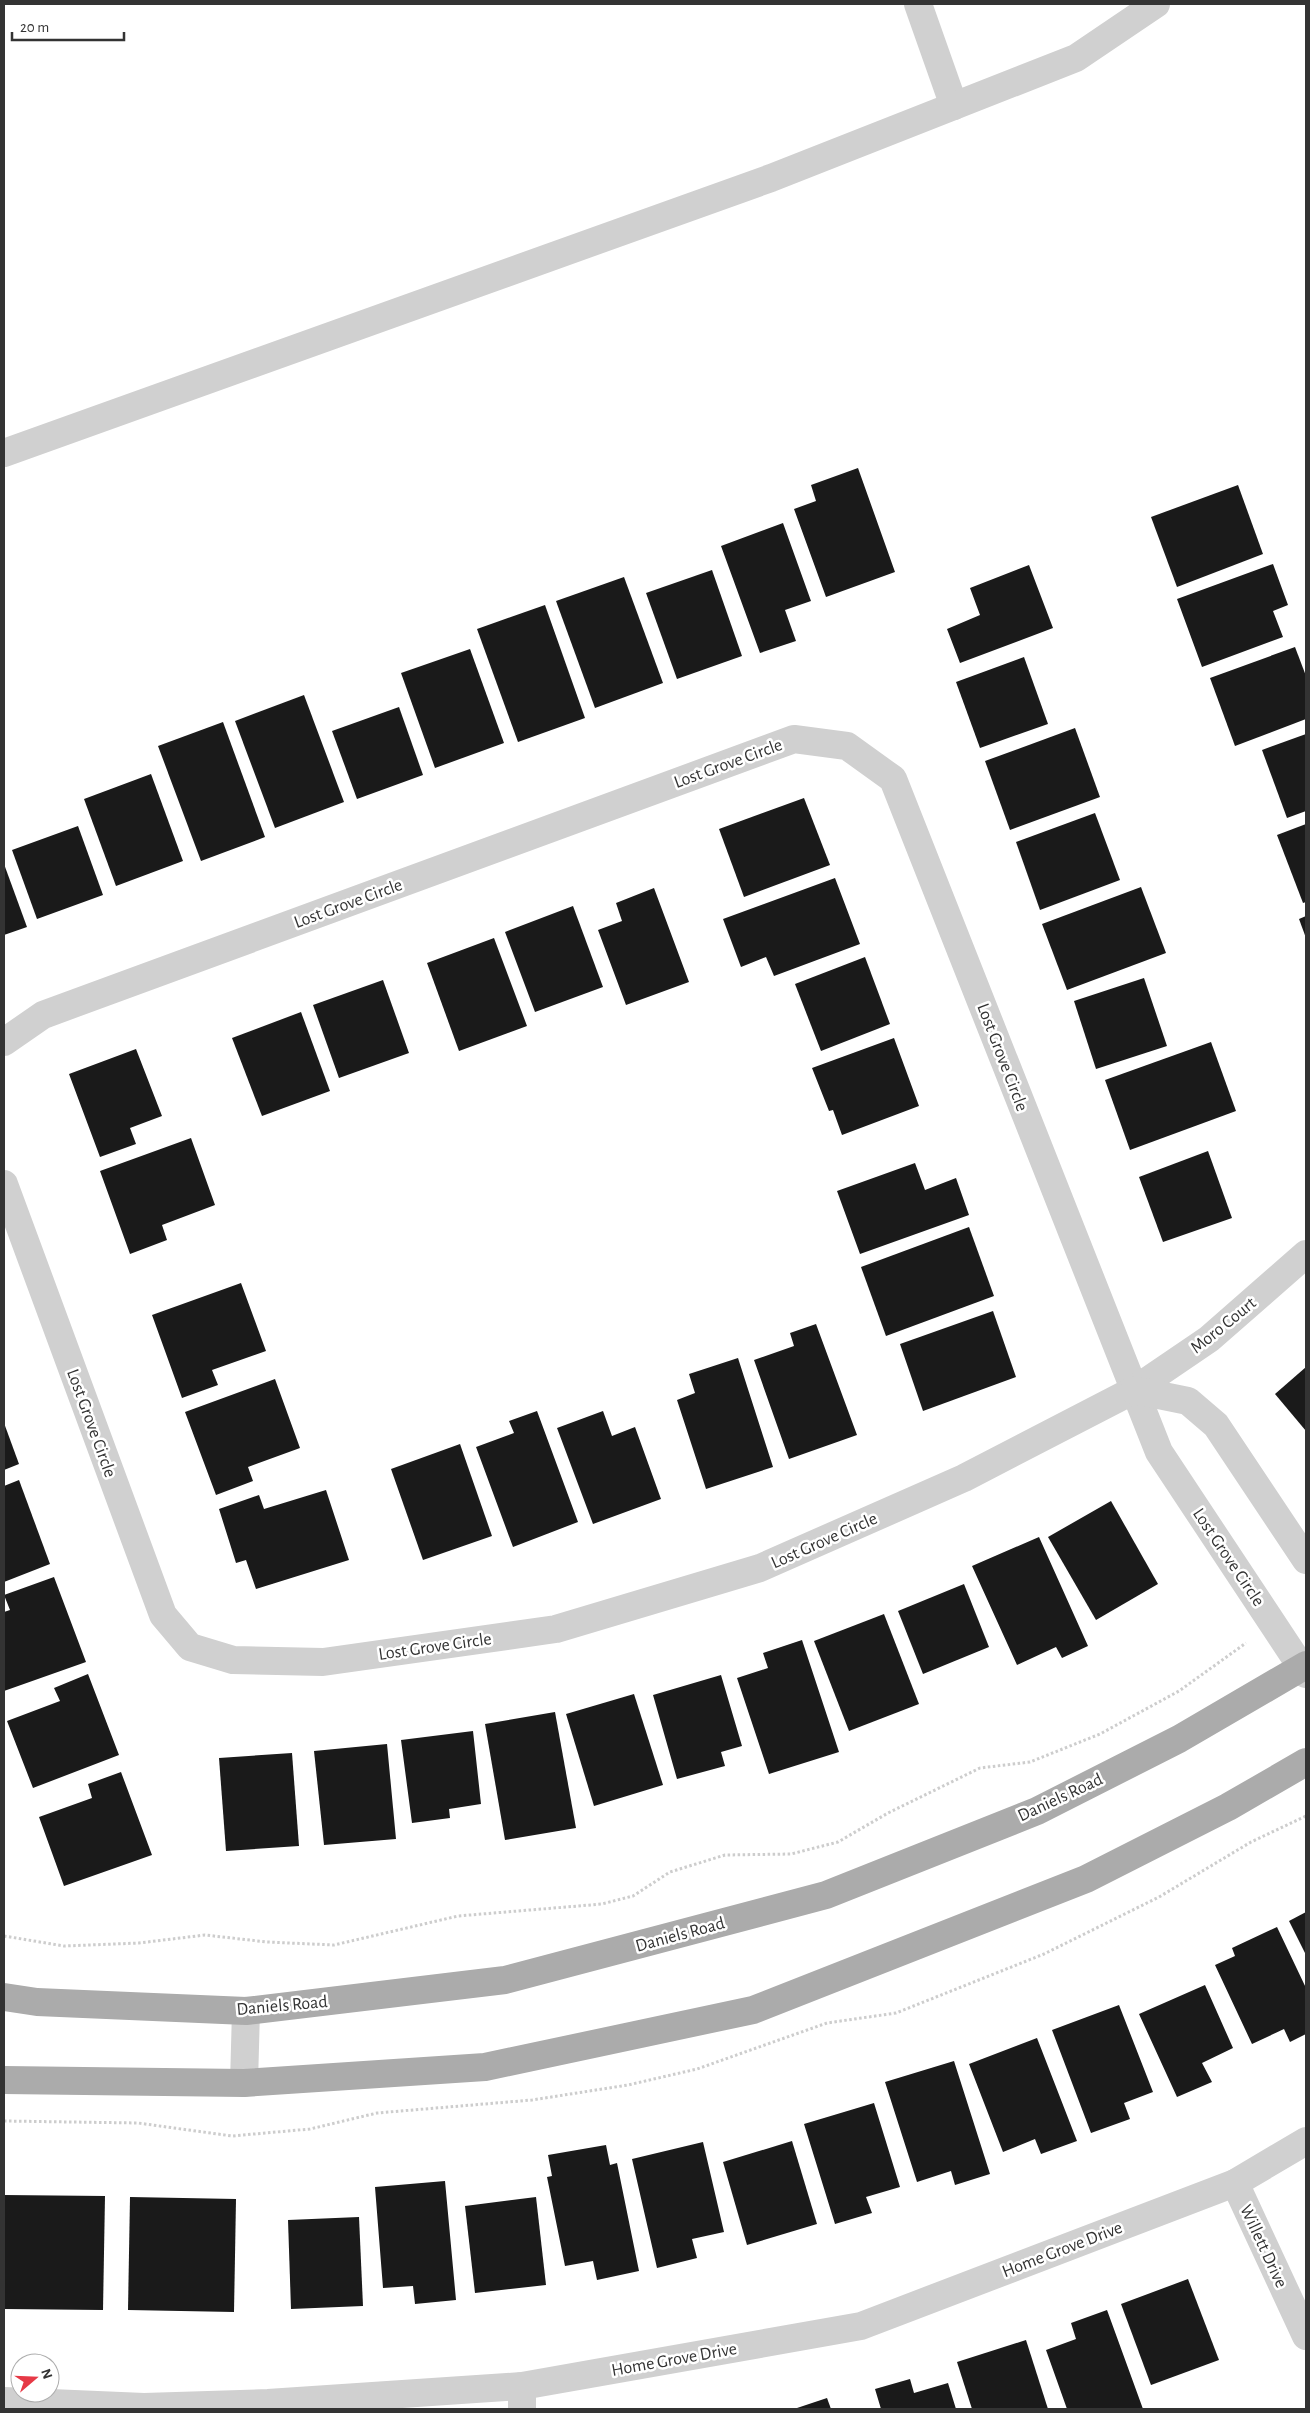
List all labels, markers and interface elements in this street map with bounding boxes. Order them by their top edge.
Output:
scale bar [12,10,125,42]
text: 20 m [20,20,49,35]
street label: Lost Grove Circle [672,736,785,792]
street label: Lost Grove Circle [292,876,405,932]
street label: Lost Grove Circle [973,1001,1031,1114]
street label: Moro Court [1187,1294,1260,1357]
street label: Lost Grove Circle [63,1367,119,1480]
street label: Lost Grove Circle [1189,1505,1268,1610]
street label: Lost Grove Circle [769,1509,880,1572]
street label: Lost Grove Circle [377,1630,493,1664]
street label: Daniels Road [1015,1770,1106,1825]
street label: Daniels Road [634,1914,727,1956]
street label: Daniels Road [236,1993,328,2019]
street label: Willett Drive [1236,2202,1290,2291]
street label: Home Grove Drive [1000,2219,1125,2281]
street label: Home Grove Drive [610,2340,738,2380]
north arrow [10,2353,60,2403]
text: N [38,2367,55,2381]

